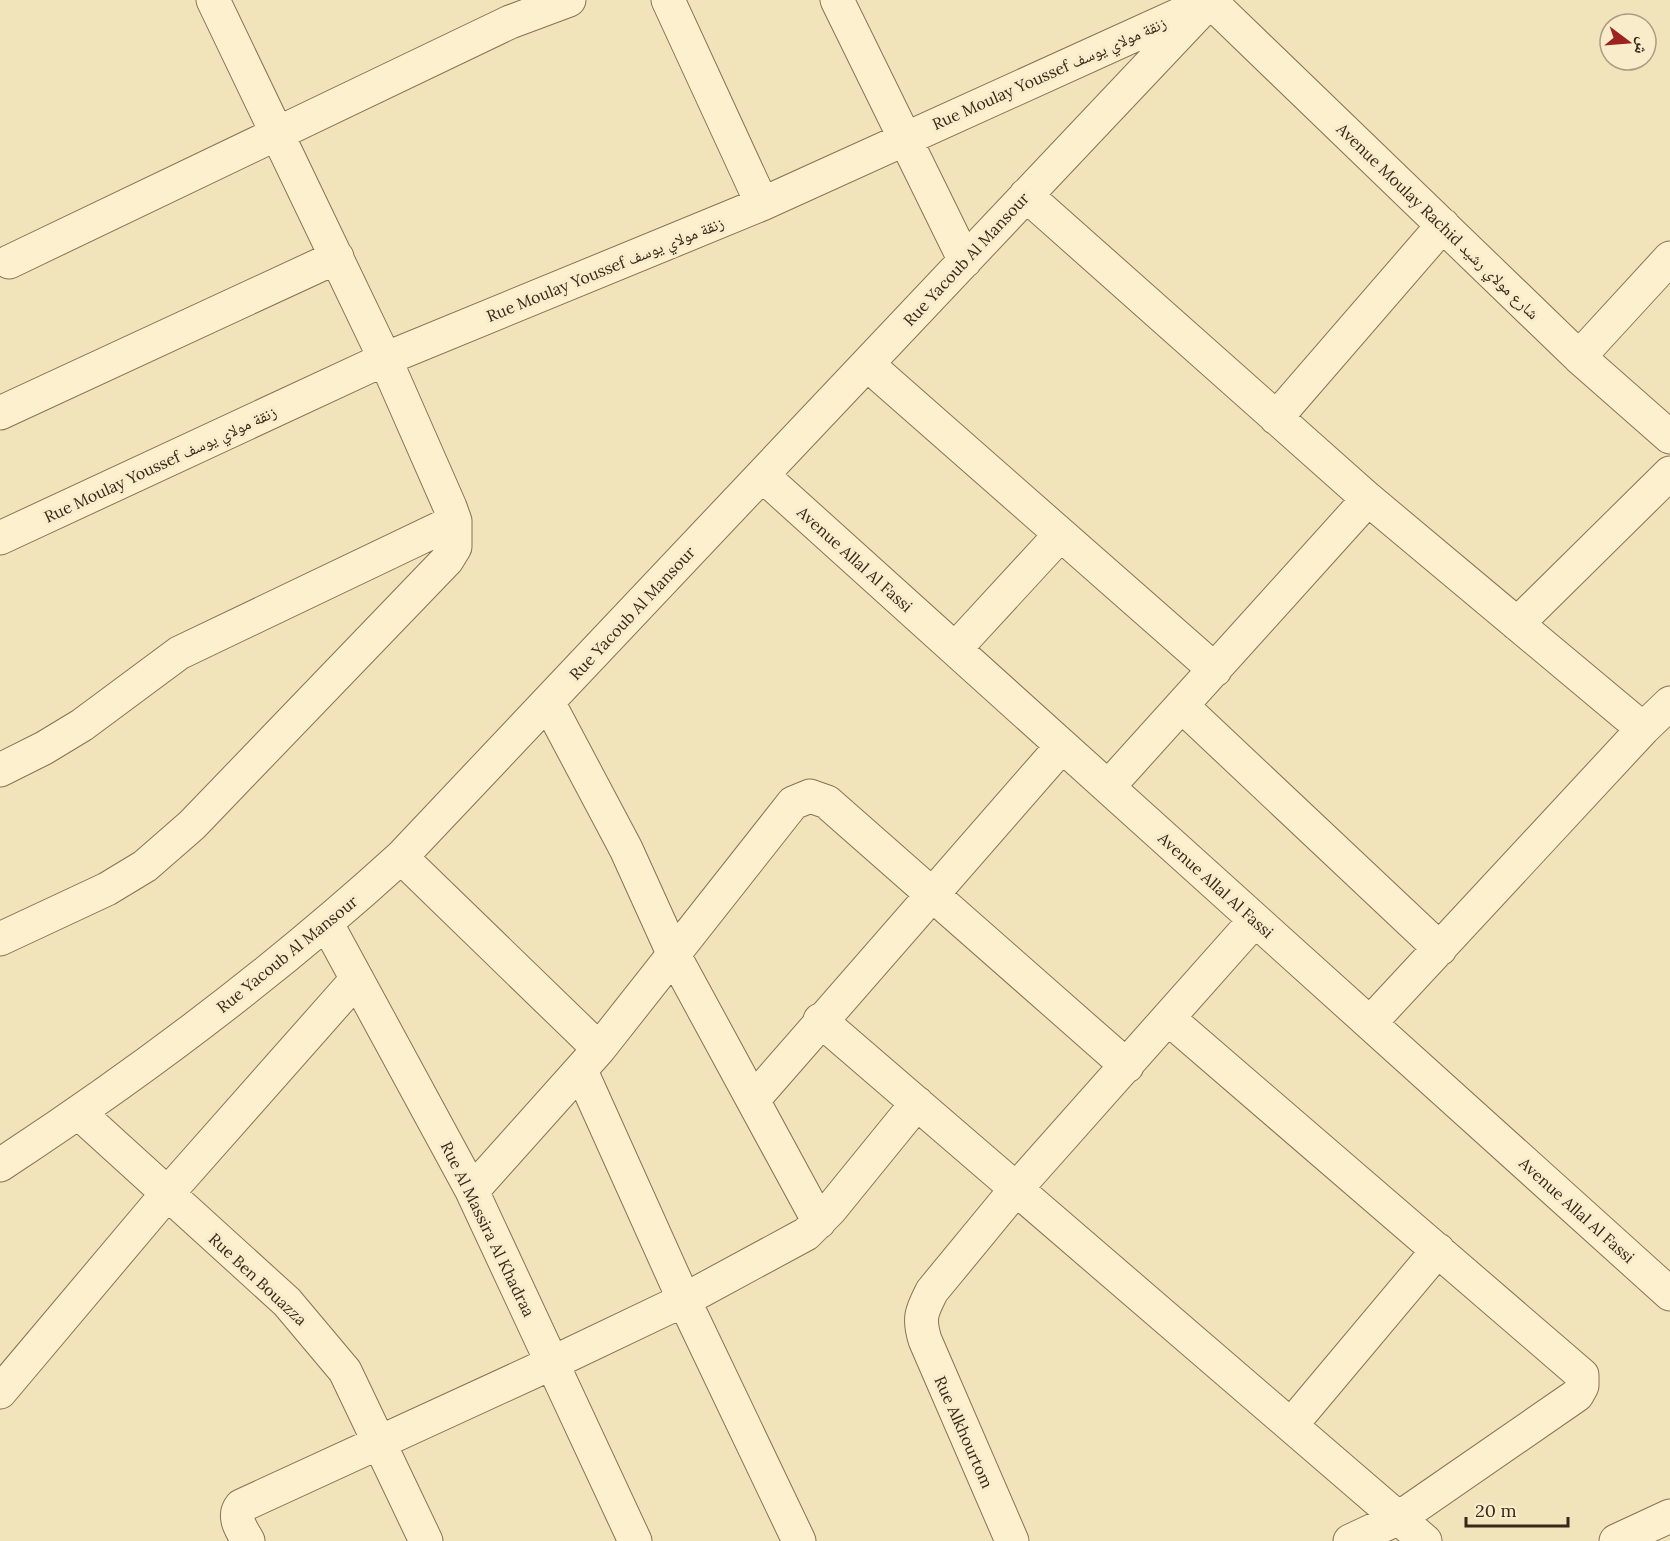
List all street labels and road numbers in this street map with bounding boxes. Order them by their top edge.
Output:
street label: Rue Moulay Youssef زنقة مولاي يوسف [929,12,1170,137]
street label: Avenue Moulay Rachid شارع مولاي رشيد [1330,118,1543,325]
street label: Rue Yacoub Al Mansour [899,188,1033,330]
street label: Rue Moulay Youssef زنقة مولاي يوسف [483,212,728,329]
street label: Rue Moulay Youssef زنقة مولاي يوسف [41,401,281,530]
street label: Avenue Allal Al Fassi [792,501,917,616]
street label: Rue Yacoub Al Mansour [565,542,699,684]
street label: Avenue Allal Al Fassi [1153,827,1278,942]
street label: Rue Yacoub Al Mansour [213,891,362,1017]
street label: Rue Al Massira Al Khadraa [437,1138,539,1320]
street label: Avenue Allal Al Fassi [1514,1152,1639,1267]
street label: Rue Ben Bouazza [205,1228,311,1330]
street label: Rue Alkhourtom [930,1373,998,1491]

